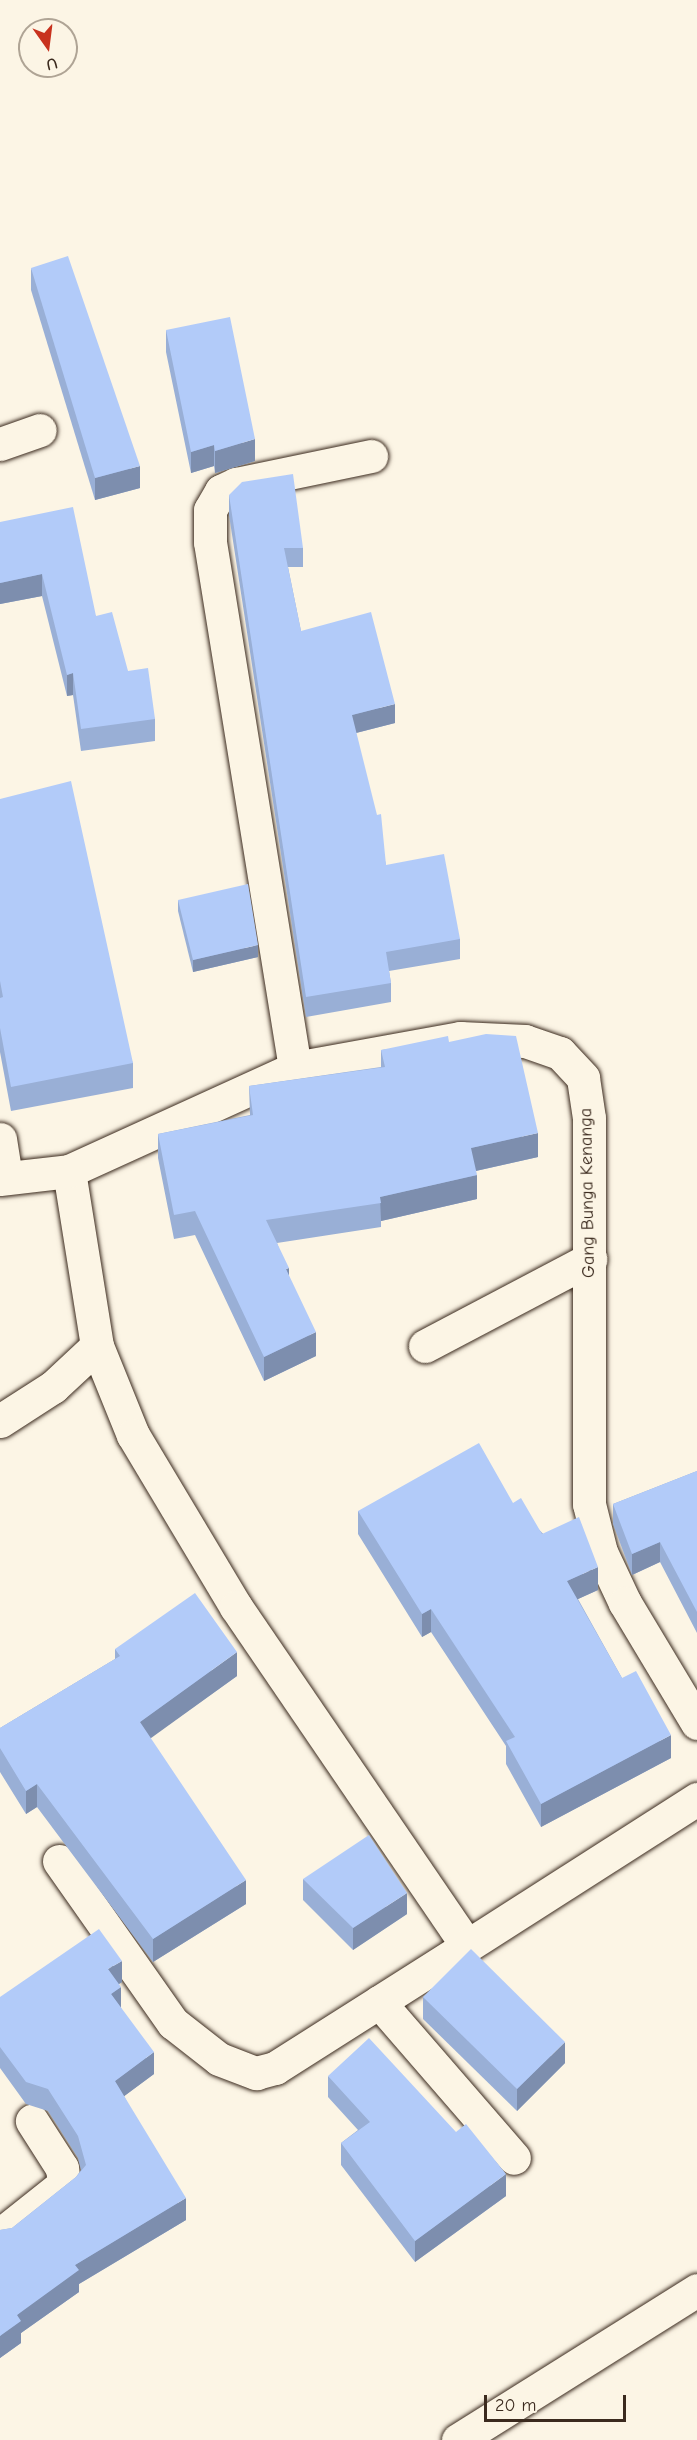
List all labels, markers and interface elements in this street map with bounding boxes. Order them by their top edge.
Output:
north arrow [18,18,78,78]
text: U [44,53,59,74]
street label: Gang Bunga Kenanga [576,1108,600,1278]
scale bar [487,2383,630,2421]
text: 20 m [495,2395,536,2416]

